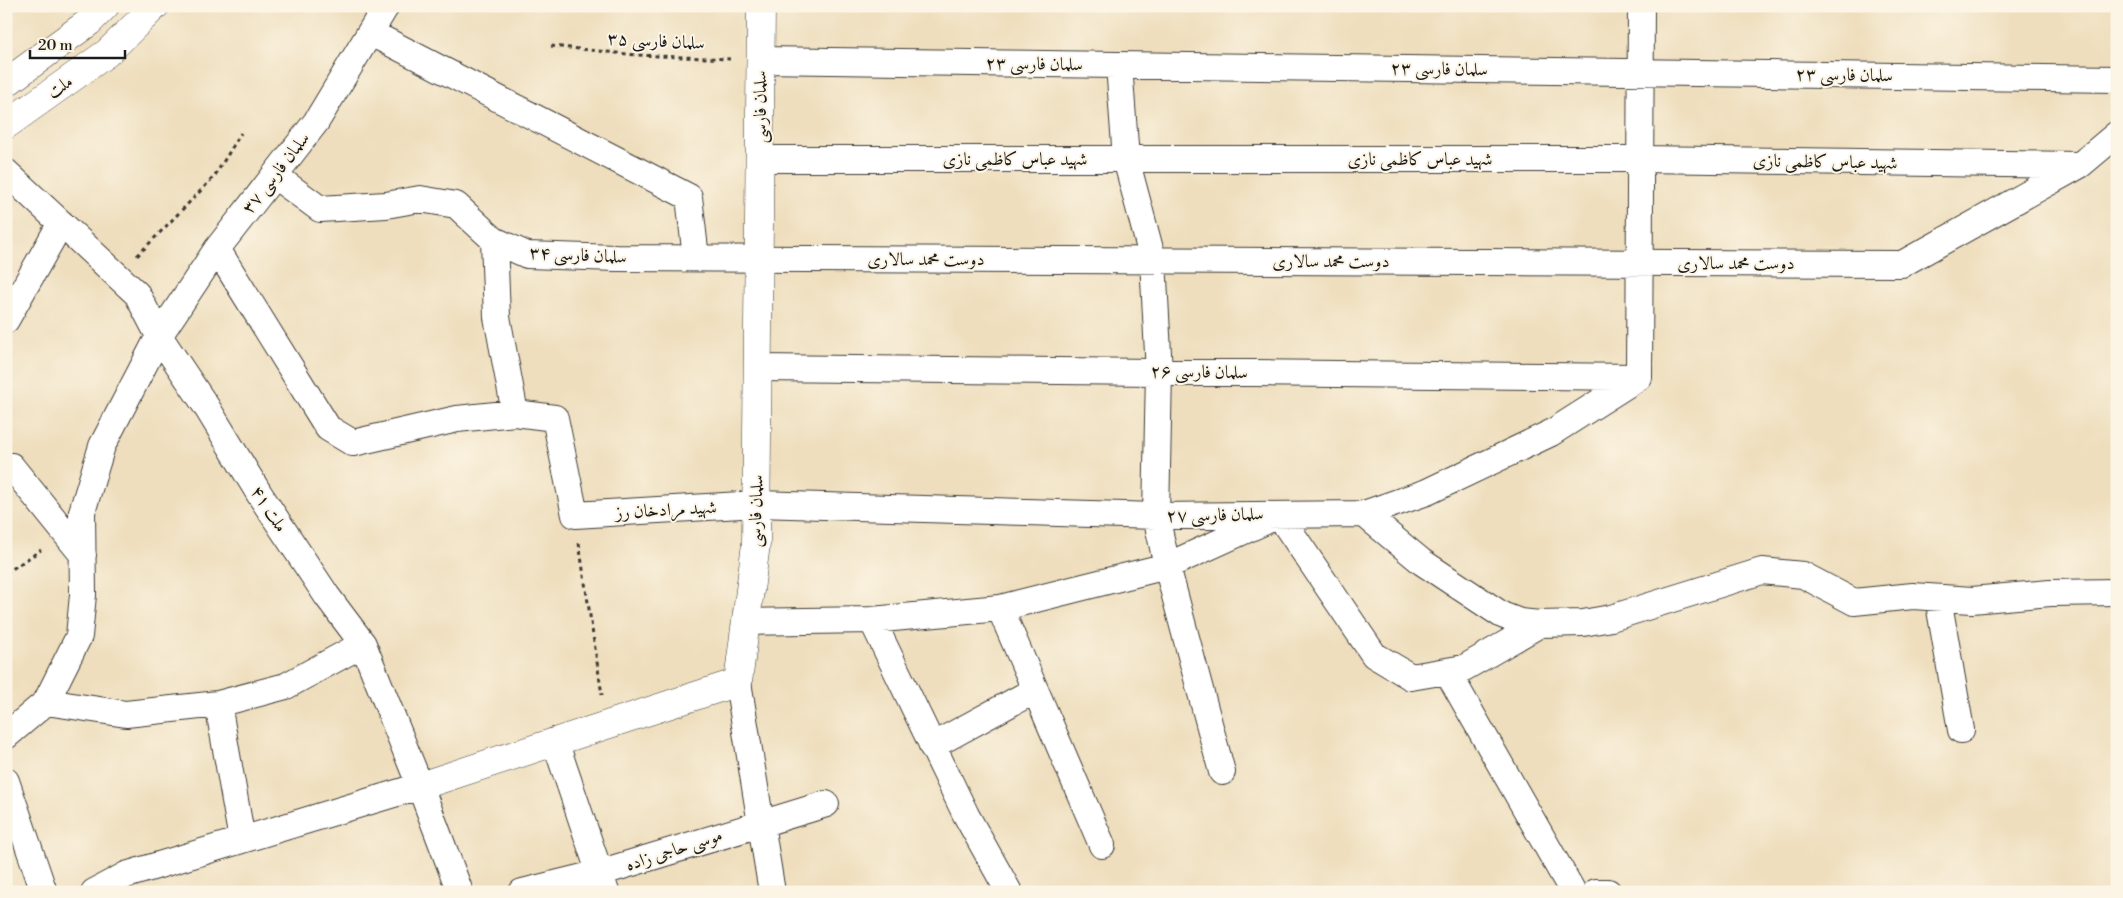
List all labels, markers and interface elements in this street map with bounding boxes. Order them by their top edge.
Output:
street label: سلمان فارسی ۳۵ [607,27,705,56]
scale bar [30,28,125,60]
text: 20 m [38,36,73,55]
street label: سلمان فارسی ۲۳ [985,52,1083,77]
street label: سلمان فارسی ۲۳ [1390,57,1488,82]
street label: سلمان فارسی ۲۳ [1795,63,1893,88]
street label: ملت [43,70,77,104]
street label: سلمان فارسی [749,71,773,143]
street label: سلمان فارسی ۳۷ [237,127,316,219]
street label: شهید عباس کاظمی نازی [943,148,1087,171]
street label: شهید عباس کاظمی نازی [1348,148,1492,171]
street label: شهید عباس کاظمی نازی [1752,149,1898,175]
street label: سلمان فارسی ۳۴ [529,241,627,270]
street label: دوست محمد سالاری [867,248,985,271]
street label: دوست محمد سالاری [1272,250,1390,273]
street label: دوست محمد سالاری [1677,252,1795,275]
street label: سلمان فارسی ۲۶ [1150,360,1248,385]
street label: سلمان فارسی [743,474,770,548]
street label: ملت ۴۱ [245,481,293,537]
street label: شهید مرادخان رز [613,496,717,525]
street label: سلمان فارسی ۲۷ [1166,503,1264,528]
street label: موسی حاجی زاده [623,824,726,877]

